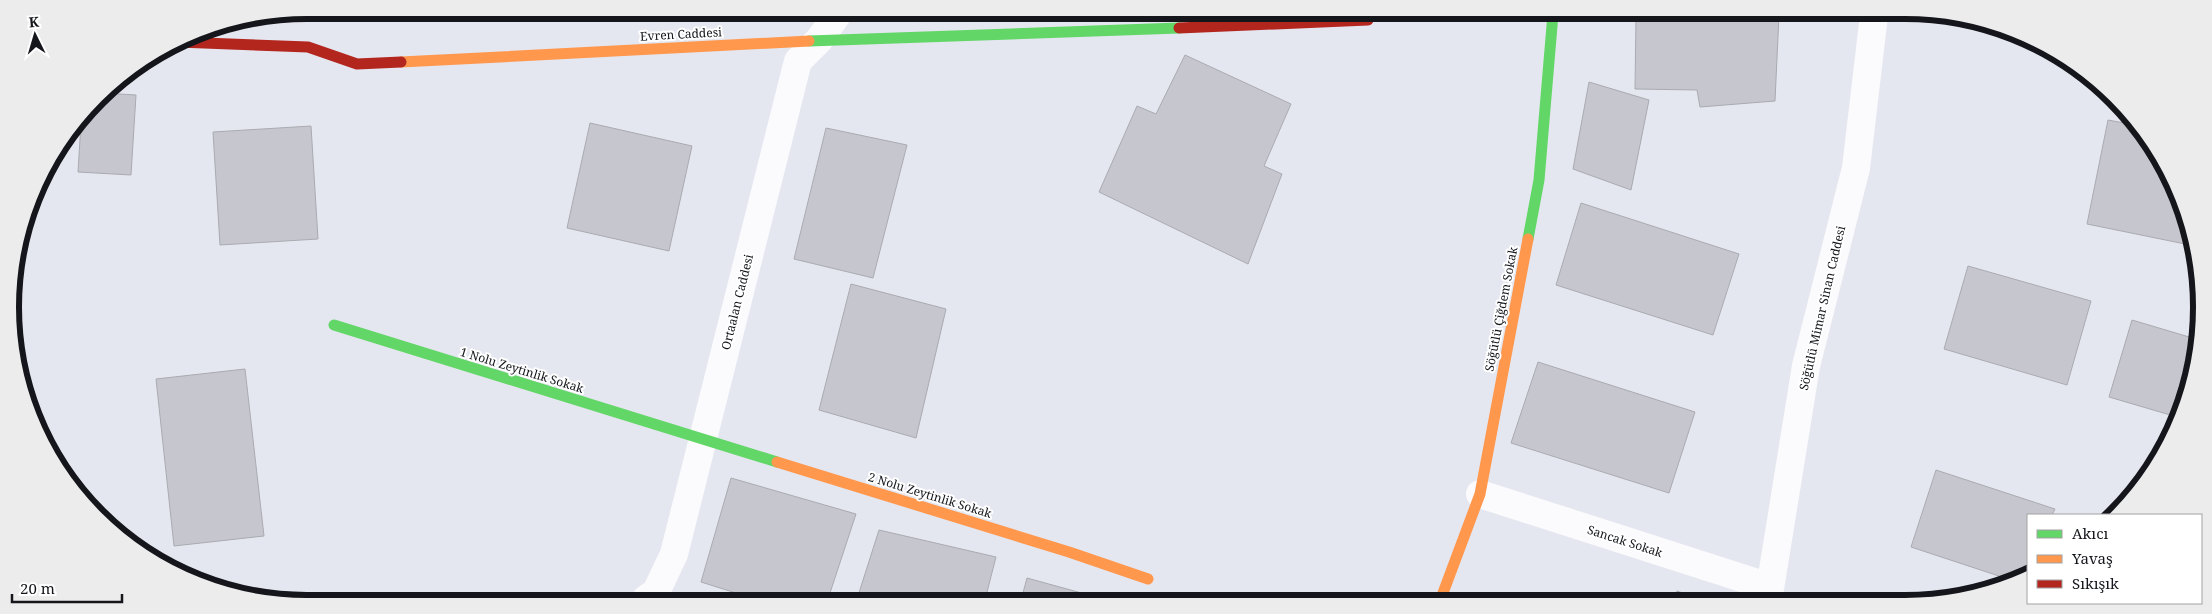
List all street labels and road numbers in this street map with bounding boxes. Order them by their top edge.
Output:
street label: Evren Caddesi [640,23,722,45]
street label: Söğütlü Mimar Sinan Caddesi [1795,224,1849,392]
street label: Söğütlü Çiğdem Sokak [1481,244,1522,373]
street label: Ortaalan Caddesi [717,252,757,352]
street label: 1 Nolu Zeytinlik Sokak [458,343,587,397]
street label: 2 Nolu Zeytinlik Sokak [866,468,995,522]
street label: Sancak Sokak [1585,521,1666,561]

